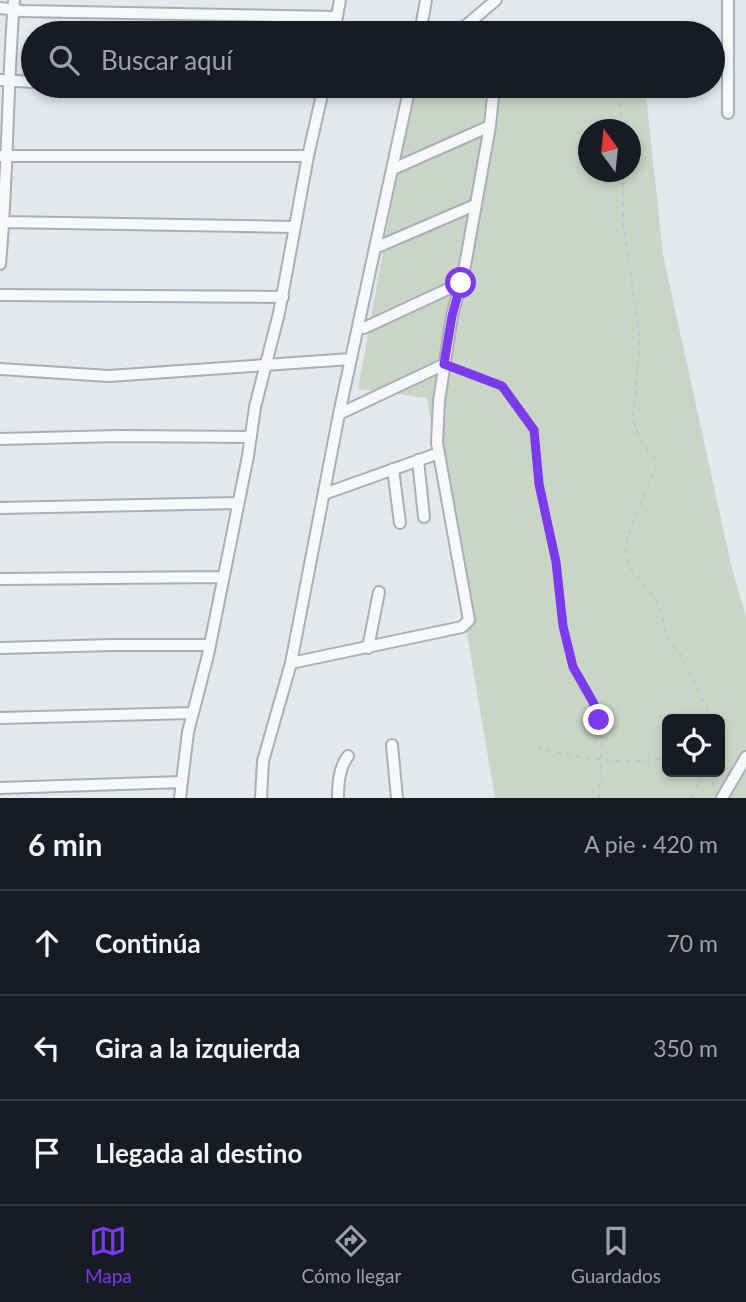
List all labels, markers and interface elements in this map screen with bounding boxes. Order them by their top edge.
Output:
search box [21,21,725,98]
icon: search [45,41,83,79]
text: Buscar aquí [101,44,232,76]
north arrow [578,119,641,182]
route start [445,267,476,298]
route end [583,704,614,735]
map controls [662,714,725,777]
button: locate [662,714,725,777]
text: 6 min [28,826,102,862]
text: A pie · 420 m [584,830,718,858]
icon: ahead [28,924,66,962]
text: Continúa [95,927,201,959]
text: 70 m [667,929,718,957]
icon: left [28,1029,66,1067]
text: Gira a la izquierda [95,1032,301,1064]
text: 350 m [653,1034,718,1062]
icon: arrive [28,1134,66,1172]
text: Llegada al destino [95,1137,302,1169]
tab: Mapa [85,1222,132,1287]
tab: Cómo llegar [302,1222,401,1287]
tab: Guardados [571,1222,661,1287]

